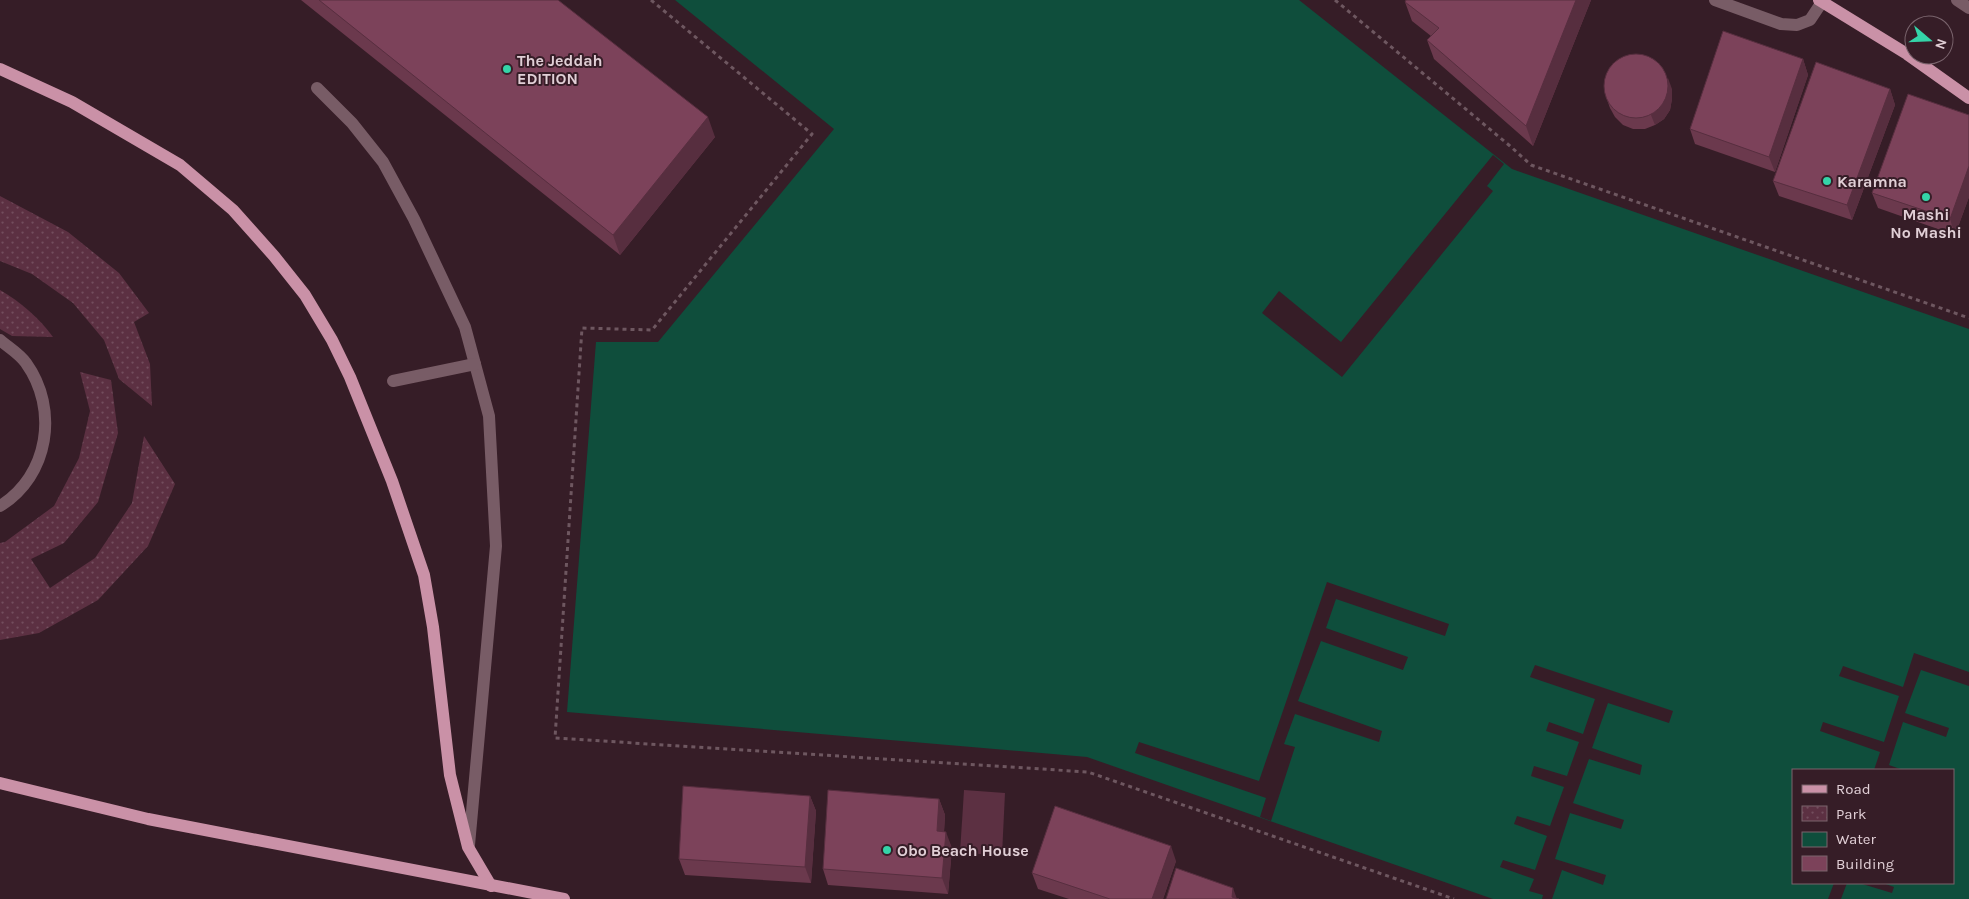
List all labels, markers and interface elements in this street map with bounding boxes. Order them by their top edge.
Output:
north arrow [1904,15,1954,65]
text: N [1931,37,1950,52]
place label: The Jeddah EDITION [517,51,603,88]
marker: The Jeddah EDITION [501,63,513,75]
place label: Karamna [1837,172,1907,191]
marker: Karamna [1821,175,1833,187]
marker: Mashi No Mashi [1920,191,1932,203]
place label: Mashi No Mashi [1890,205,1962,242]
legend [1792,769,1954,884]
text: Road [1836,780,1871,798]
text: Park [1836,805,1866,823]
text: Water [1836,830,1877,848]
place label: Obo Beach House [897,841,1029,860]
marker: Obo Beach House [881,844,893,856]
text: Building [1836,855,1894,873]

